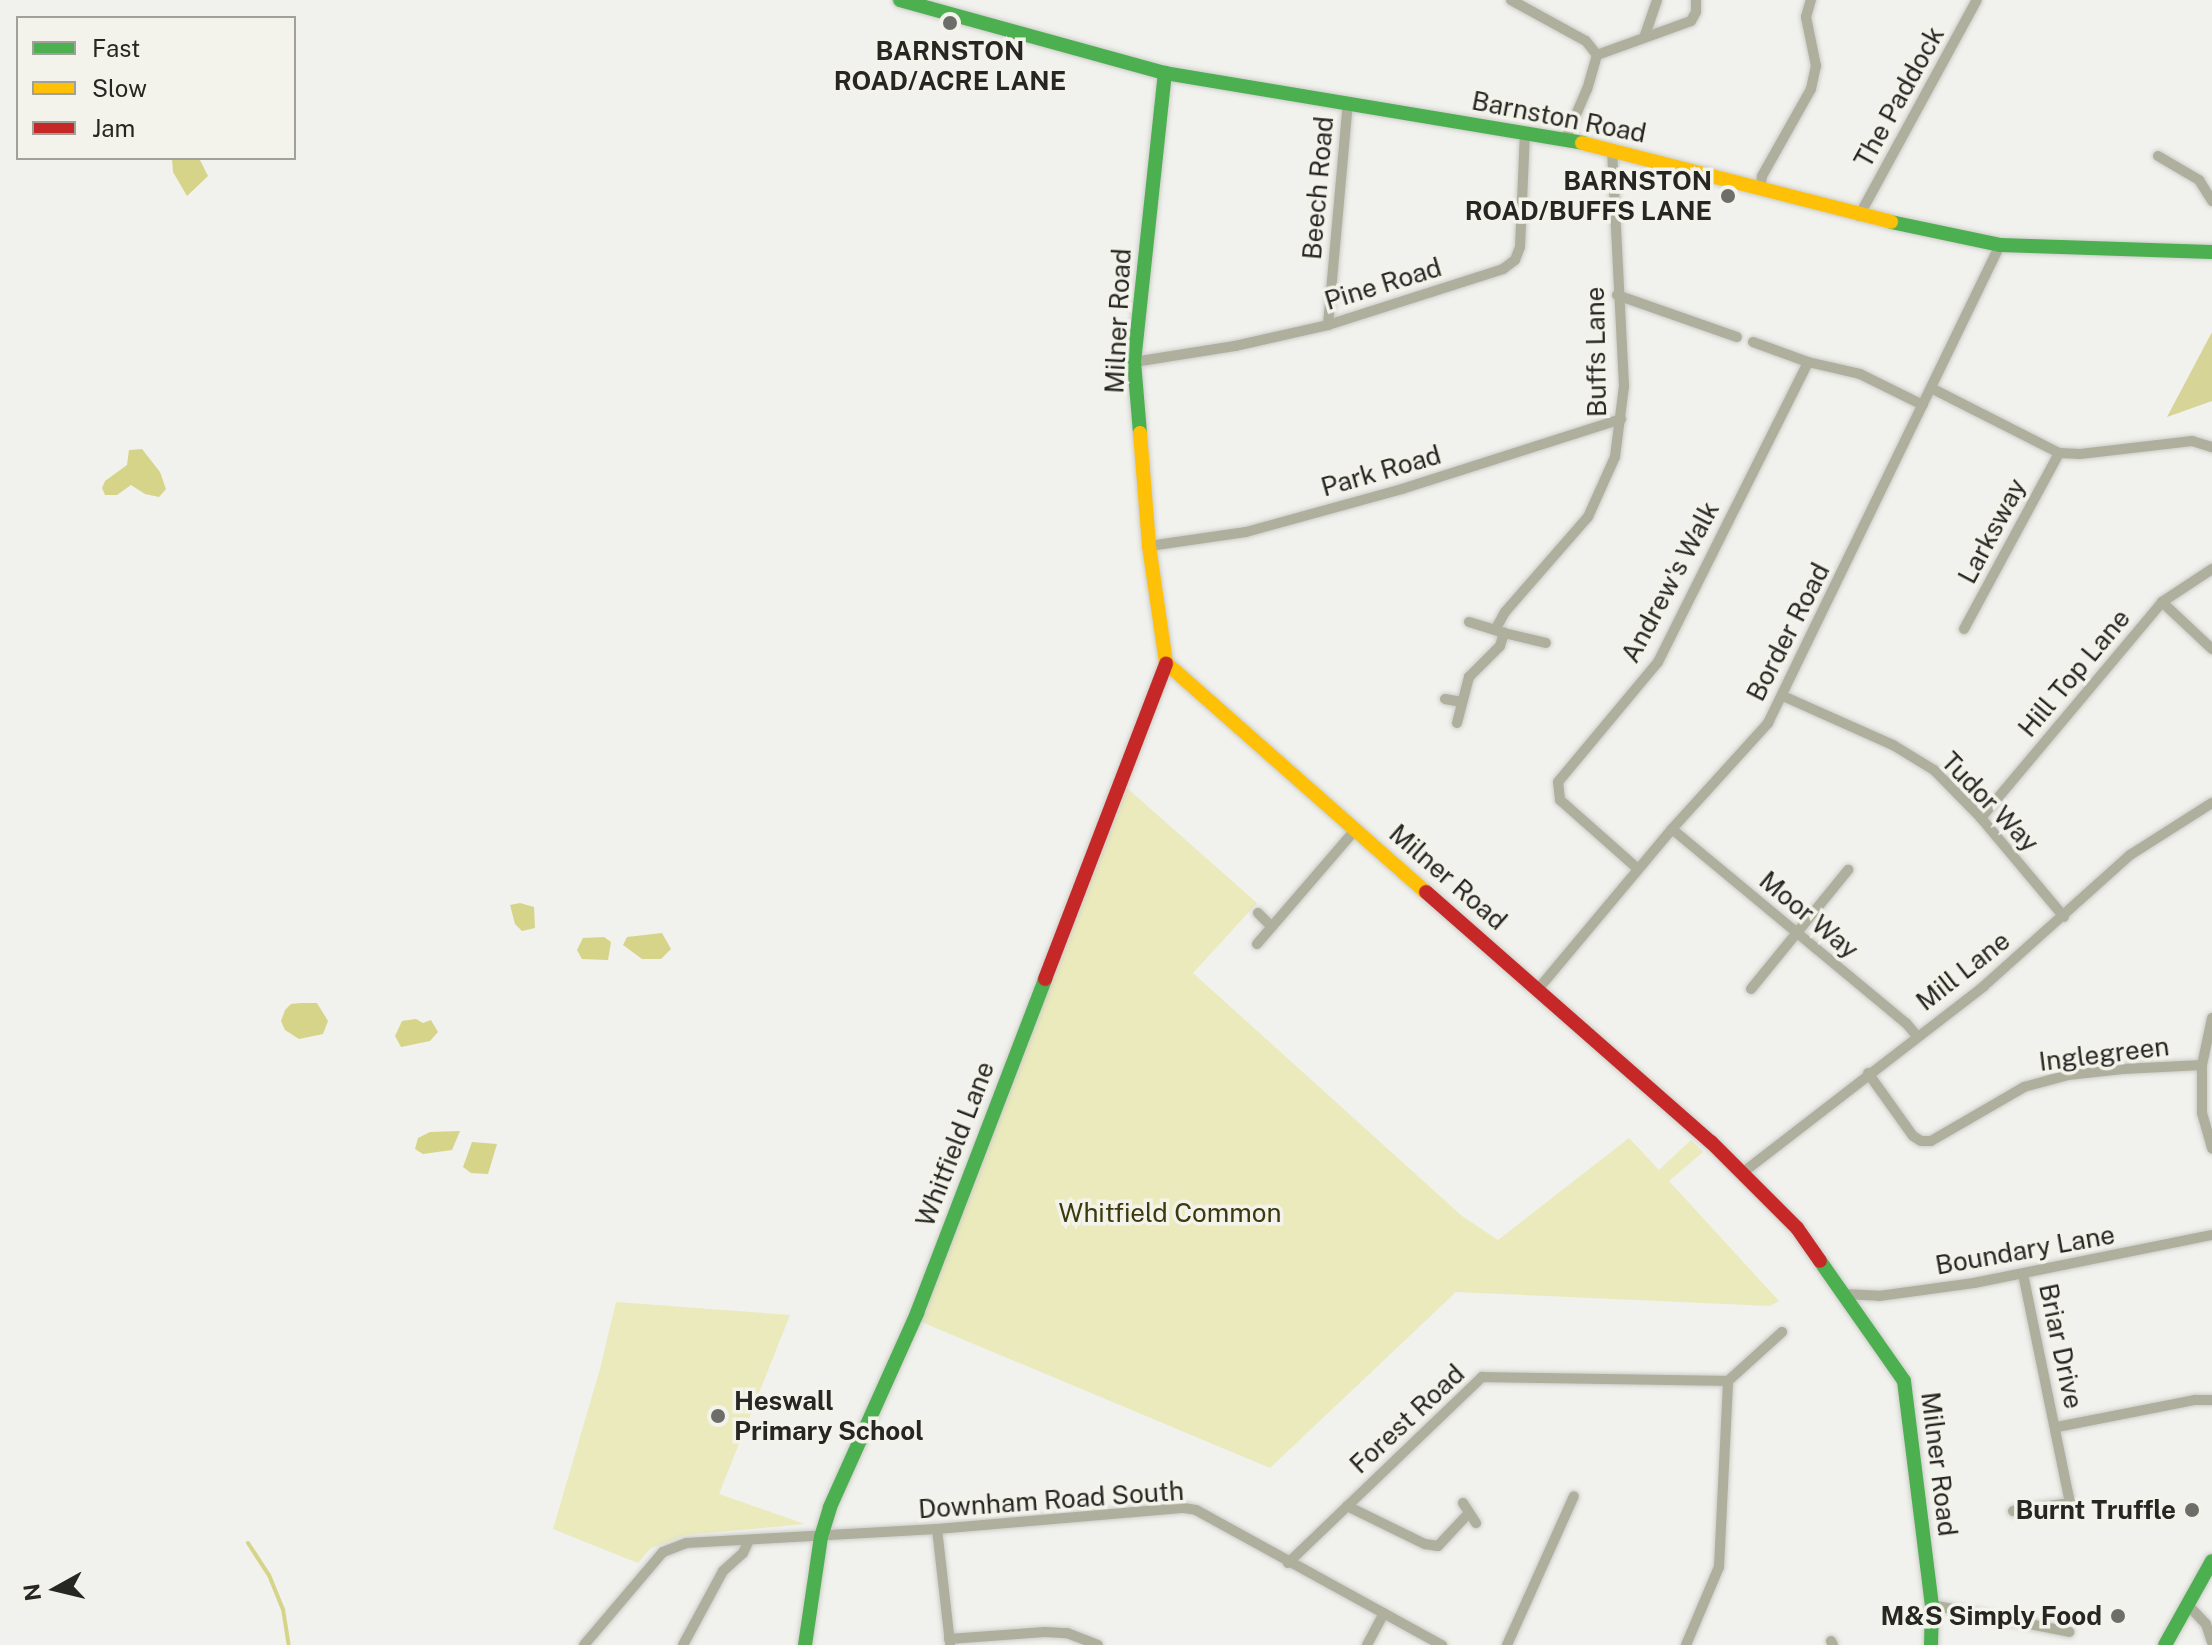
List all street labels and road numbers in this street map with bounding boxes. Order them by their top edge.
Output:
street label: The Paddock [1847,21,1951,173]
street label: Barnston Road [1469,85,1649,149]
street label: Beech Road [1296,115,1340,261]
street label: Milner Road [1099,248,1137,394]
street label: Pine Road [1321,251,1445,317]
street label: Buffs Lane [1579,286,1613,418]
street label: Park Road [1317,439,1445,503]
street label: Larksway [1951,473,2033,589]
street label: Andrew's Walk [1614,496,1726,668]
street label: Border Road [1740,558,1836,706]
street label: Hill Top Lane [2012,603,2136,743]
street label: Tudor Way [1935,745,2045,859]
street label: Milner Road [1383,818,1513,936]
street label: Moor Way [1753,864,1865,966]
street label: Mill Lane [1910,925,2016,1017]
street label: Inglegreen [2037,1031,2171,1077]
street label: Whitfield Lane [909,1057,1001,1231]
street label: Boundary Lane [1933,1219,2117,1281]
street label: Briar Drive [2033,1281,2089,1411]
street label: Forest Road [1343,1358,1471,1480]
street label: Milner Road [1915,1390,1963,1538]
street label: Downham Road South [917,1475,1185,1525]

